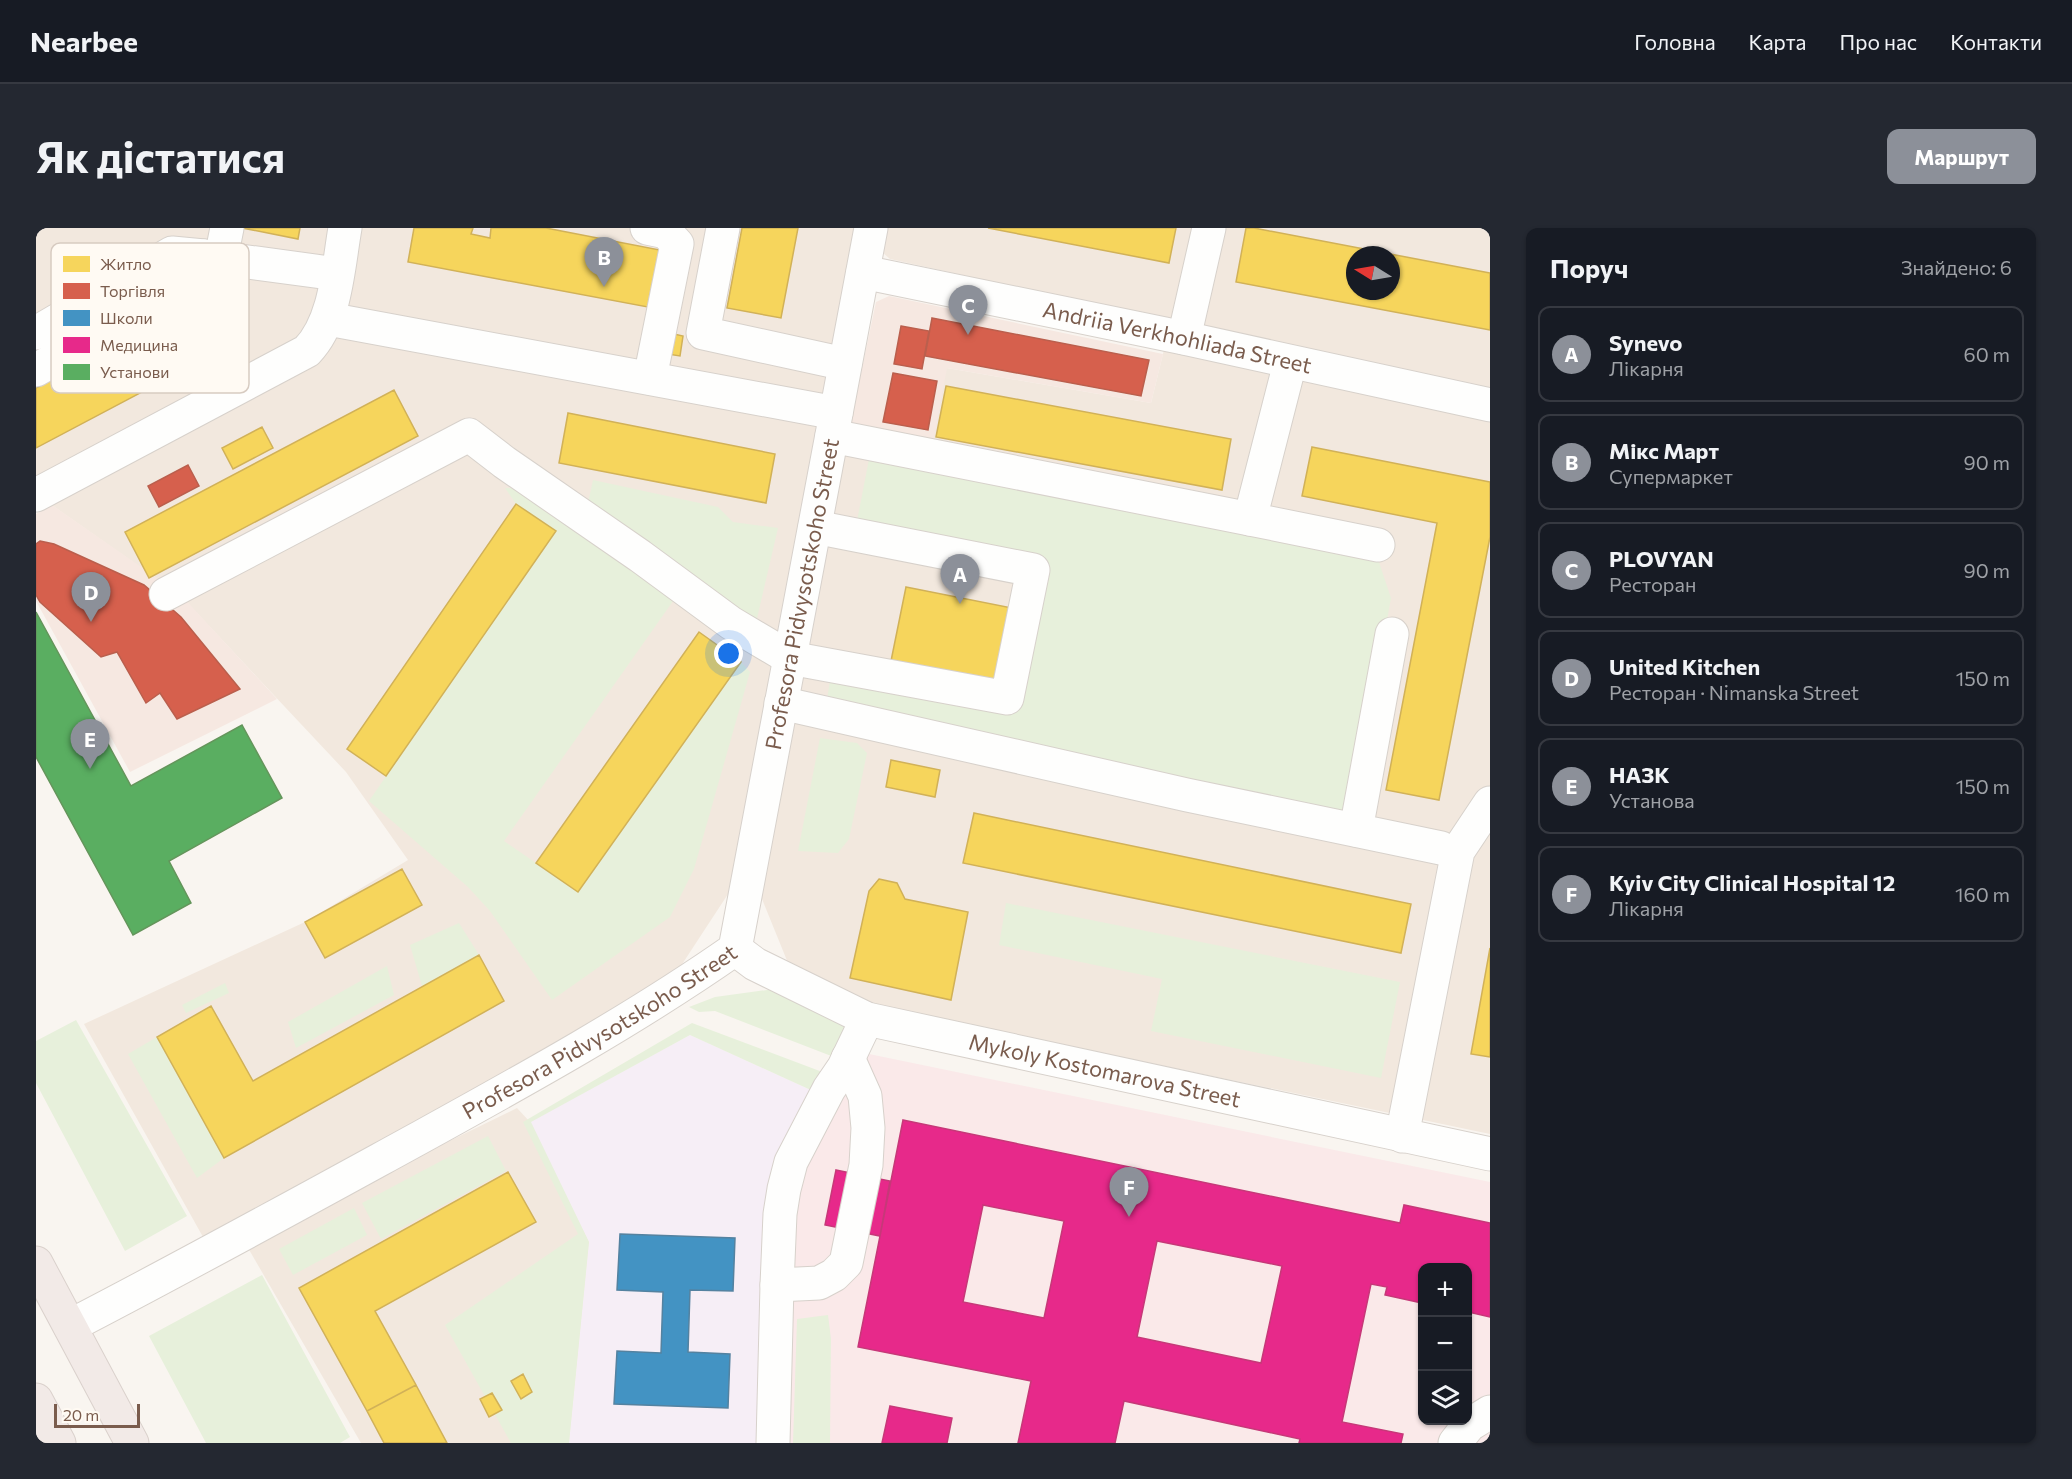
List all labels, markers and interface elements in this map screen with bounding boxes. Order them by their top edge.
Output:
text: Nearbee [30,24,138,58]
text: Головна [1634,29,1716,54]
text: Карта [1749,29,1806,54]
text: Про нас [1839,29,1917,54]
text: Контакти [1950,29,2042,54]
button: Маршрут [1887,129,2036,184]
text: Як дістатися [36,130,285,182]
pin: B [584,238,624,287]
legend [51,243,249,393]
north arrow [1346,246,1400,300]
text: Поруч [1550,252,1628,283]
text: Житло [100,254,152,273]
text: Знайдено: 6 [1901,255,2012,279]
text: Торгівля [100,281,165,300]
pin: C [948,285,988,335]
street label: Andriia Verkhohliada Street [1041,295,1314,379]
text: Школи [100,308,153,327]
text: Synevo [1609,329,1682,356]
text: Медицина [100,335,178,354]
text: A [1564,342,1579,366]
text: 60 m [1964,342,2010,366]
text: Лікарня [1609,356,1684,380]
text: Установи [100,362,169,381]
street label: Profesora Pidvysotskoho Street [759,436,844,752]
text: Мікс Март [1609,437,1719,464]
text: B [1565,450,1578,474]
text: 90 m [1964,450,2010,474]
text: Супермаркет [1609,464,1733,488]
text: PLOVYAN [1609,545,1714,572]
pin: A [940,554,980,604]
text: C [1565,558,1578,582]
text: 90 m [1964,558,2010,582]
pin: D [72,572,110,622]
text: Ресторан [1609,572,1696,596]
your location [714,639,743,668]
text: United Kitchen [1609,653,1760,680]
text: D [1564,666,1579,690]
text: 150 m [1956,666,2010,690]
text: Ресторан · Nimanska Street [1609,680,1859,704]
pin: E [70,720,110,769]
text: НАЗК [1609,761,1670,788]
text: E [1566,774,1577,798]
text: 150 m [1956,774,2010,798]
text: Установа [1609,788,1695,812]
text: Kyiv City Clinical Hospital 12 [1609,869,1895,896]
text: F [1566,882,1577,906]
text: 160 m [1955,882,2010,906]
text: Лікарня [1609,896,1684,920]
street label: Profesora Pidvysotskoho Street [457,938,742,1125]
street label: Mykoly Kostomarova Street [966,1027,1243,1113]
pin: F [1110,1168,1148,1217]
map controls [1418,1263,1472,1425]
button: + [1418,1263,1472,1317]
button: − [1418,1317,1472,1371]
button: layers [1418,1371,1472,1425]
scale bar [54,1401,140,1428]
text: 20 m [63,1405,99,1424]

